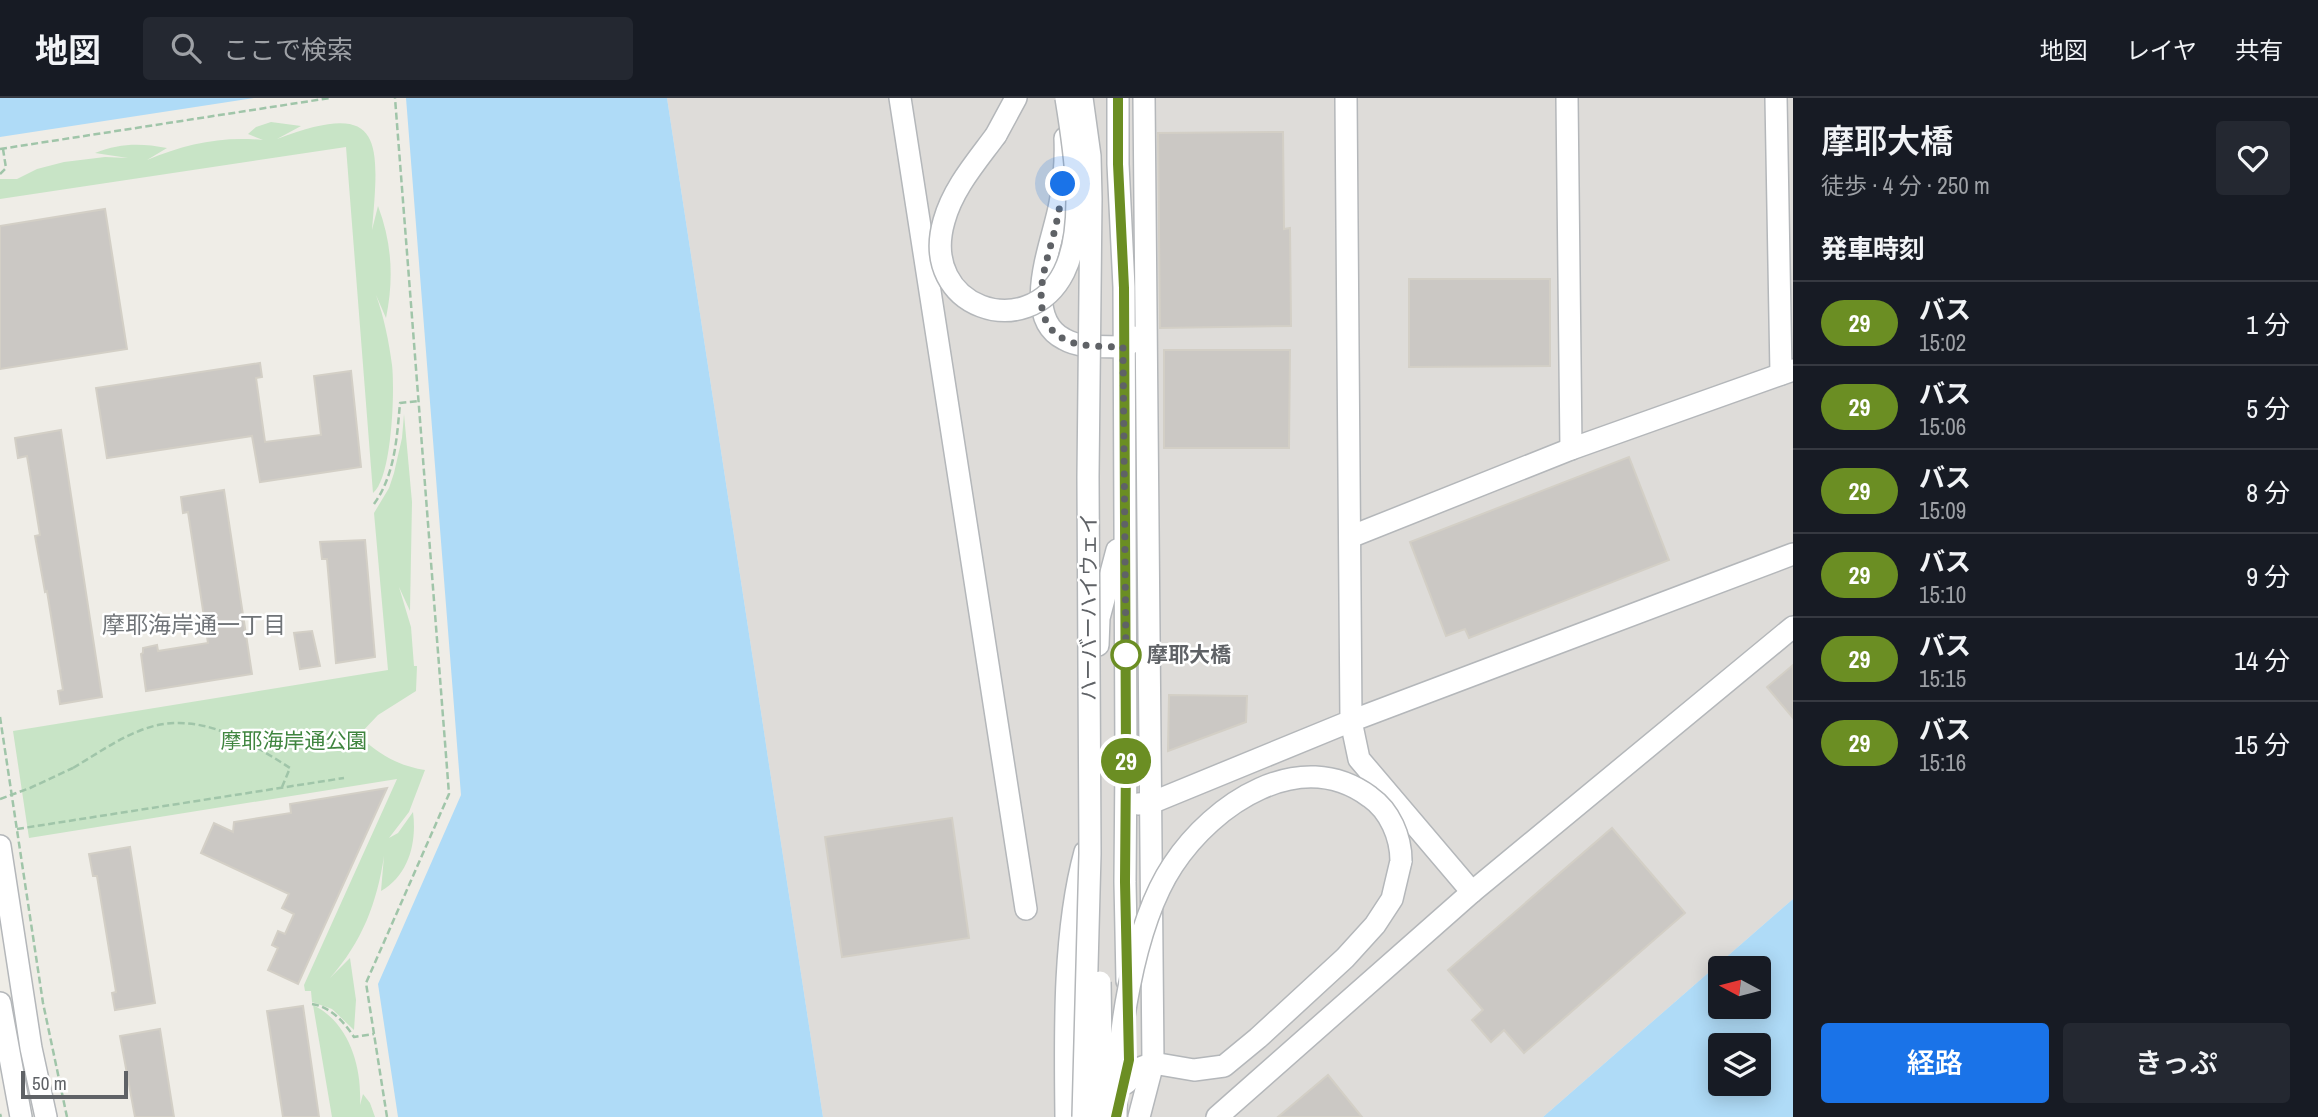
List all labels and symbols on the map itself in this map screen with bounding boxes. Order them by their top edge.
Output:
your location [1045,166,1080,201]
street label: ハーバーハイウェイ [1074,513,1103,701]
district label: 摩耶海岸通一丁目 [102,609,286,640]
marker: 摩耶大橋 [1111,640,1141,670]
place label: 摩耶大橋 [1147,640,1231,669]
park label: 摩耶海岸通公園 [221,726,368,755]
line badge: 29 [1094,738,1158,784]
north arrow [1708,956,1771,1018]
scale bar [21,1068,128,1100]

